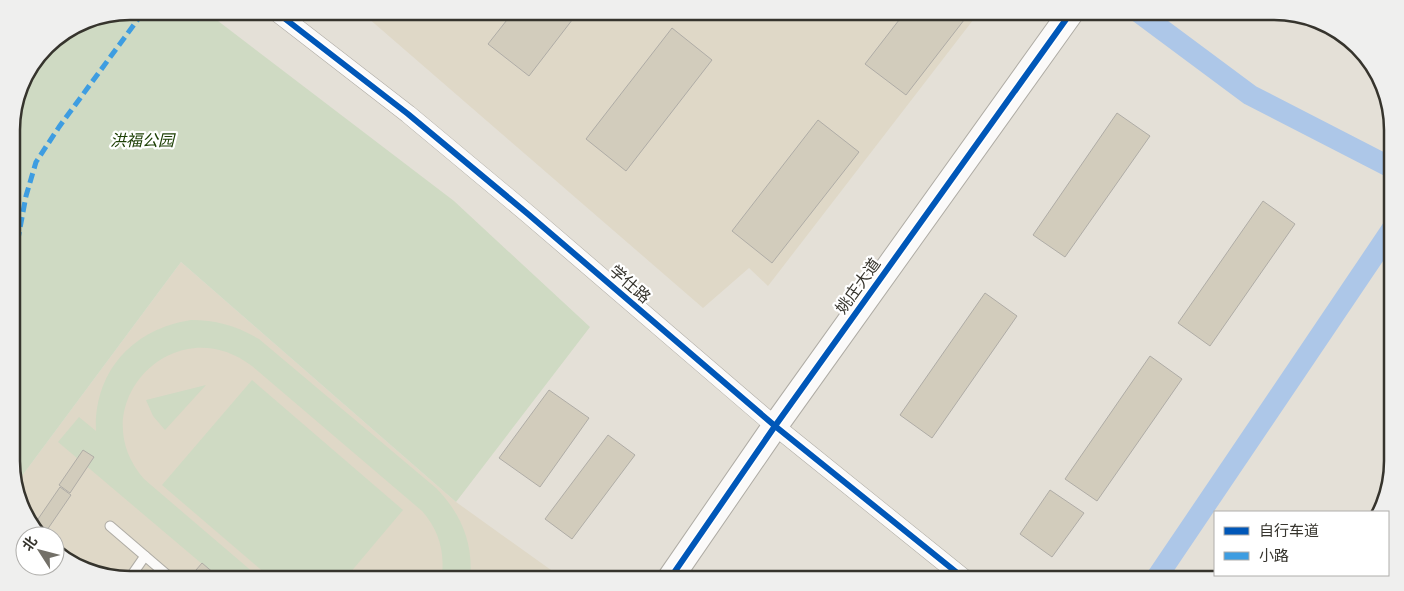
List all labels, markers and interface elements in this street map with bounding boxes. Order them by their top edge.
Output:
park label: 洪福公园 [110,131,176,150]
street label: 姚庄大道 [832,255,884,317]
street label: 学仕路 [606,261,654,307]
legend [1214,511,1389,576]
text: 自行车道 [1259,522,1319,540]
north arrow [15,526,65,576]
text: 北 [19,533,41,554]
text: 小路 [1259,547,1289,565]

